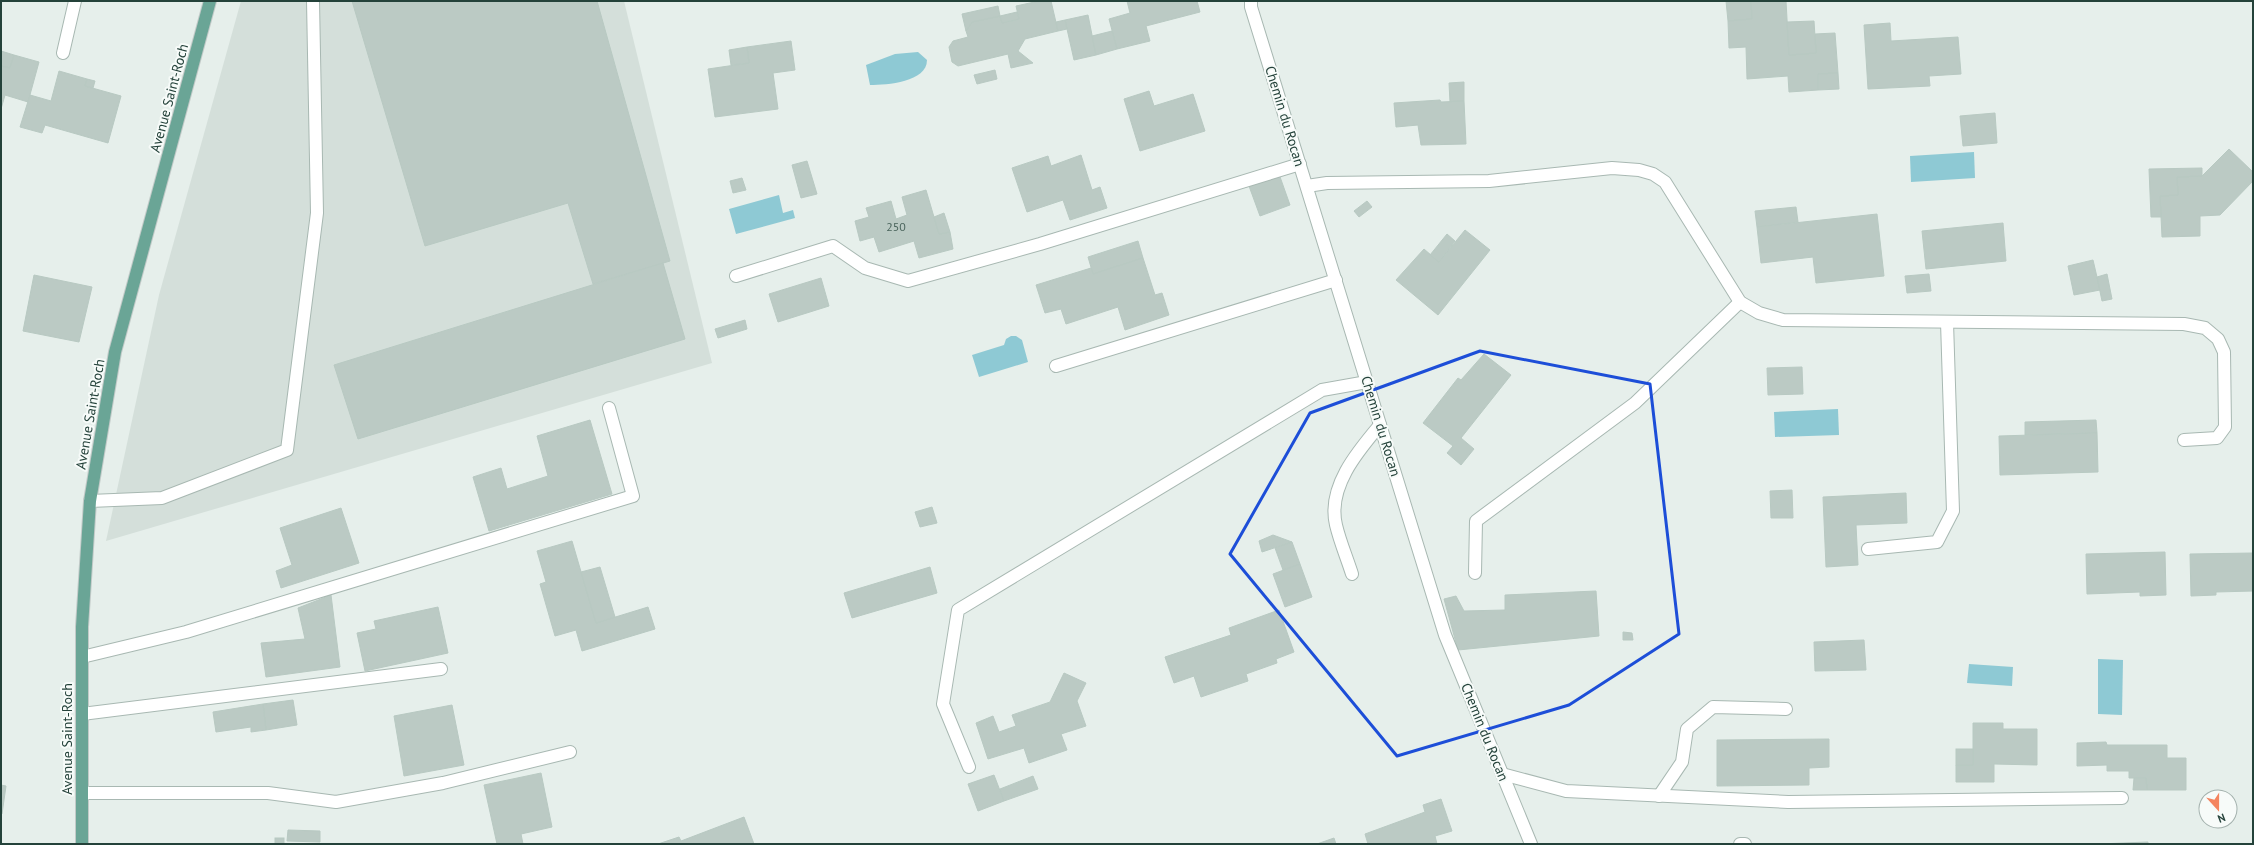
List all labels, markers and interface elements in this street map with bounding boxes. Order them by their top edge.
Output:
street label: Avenue Saint-Roch [146,42,192,154]
street label: Chemin du Rocan [1261,64,1309,168]
house number: 250 [886,219,906,234]
street label: Avenue Saint-Roch [71,357,109,471]
street label: Chemin du Rocan [1357,374,1405,478]
street label: Chemin du Rocan [1457,680,1513,784]
street label: Avenue Saint-Roch [58,683,76,795]
north arrow [2198,789,2238,829]
text: N [2216,811,2227,826]

